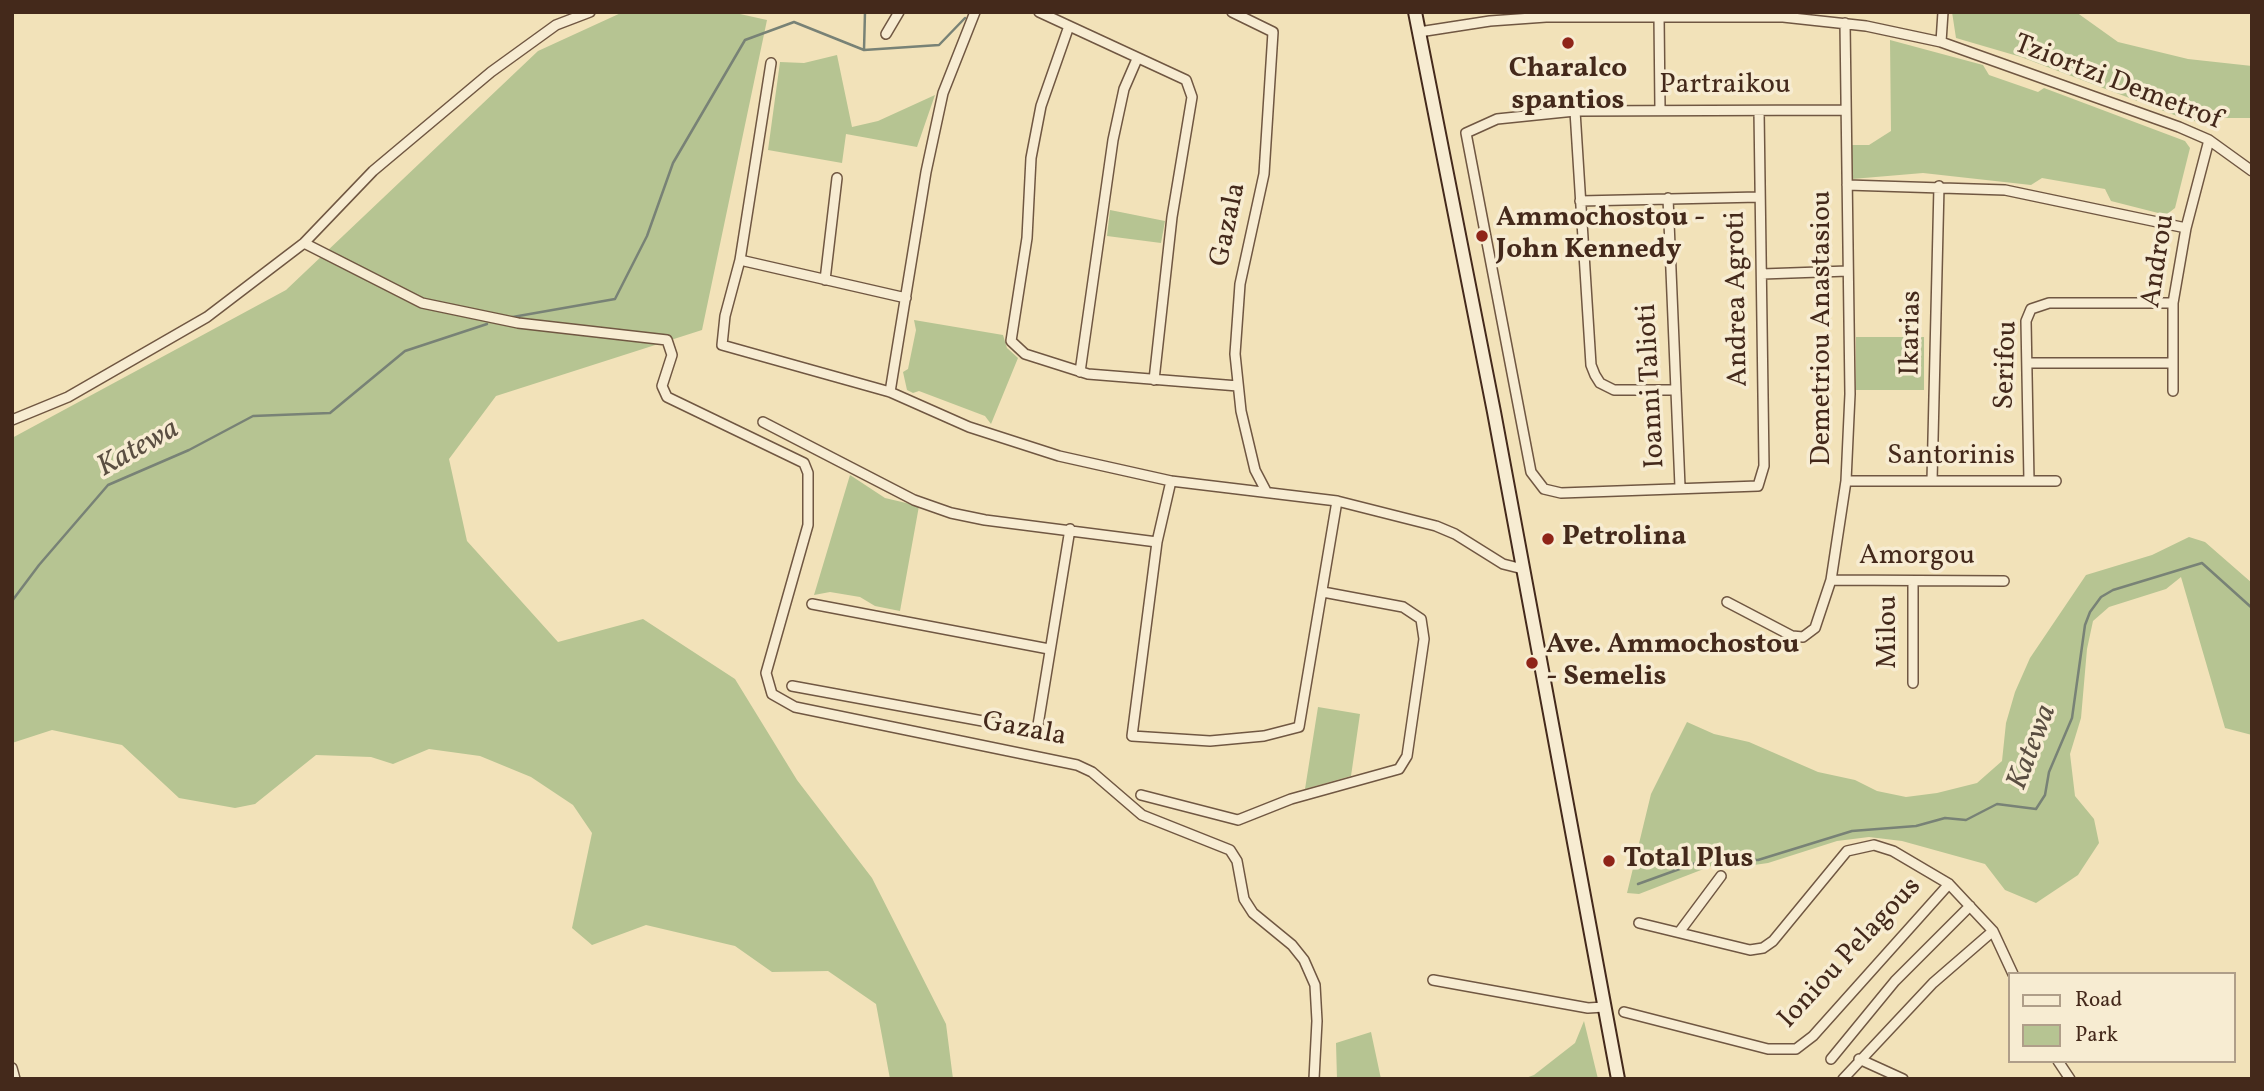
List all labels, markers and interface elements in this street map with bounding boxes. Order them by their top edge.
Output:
street label: Tziortzi Demetrof [2009,29,2225,139]
marker: Charalco spantios [1560,35,1576,51]
place label: Charalco spantios [1509,54,1627,120]
street label: Partraikou [1659,70,1791,104]
street label: Gazala [1205,180,1255,270]
street label: Demetriou Anastasiou [1807,190,1841,466]
place label: Ammochostou - John Kennedy [1496,203,1706,269]
street label: Andrea Agroti [1721,211,1757,387]
street label: Androu [2136,212,2184,310]
marker: Ammochostou - John Kennedy [1474,228,1490,244]
street label: Ikarias [1895,290,1931,376]
street label: Ioanni Talioti [1632,303,1674,469]
street label: Serifou [1990,320,2026,410]
water label: Katewa [92,413,186,487]
street label: Santorinis [1887,441,2015,475]
place label: Petrolina [1562,522,1686,556]
marker: Petrolina [1540,531,1556,547]
street label: Amorgou [1859,541,1975,575]
street label: Milou [1873,595,1907,669]
place label: Ave. Ammochostou - Semelis [1546,630,1799,696]
marker: Ave. Ammochostou - Semelis [1524,655,1540,671]
water label: Katewa [2001,700,2067,796]
street label: Gazala [979,706,1069,756]
place label: Total Plus [1623,844,1753,878]
marker: Total Plus [1601,853,1617,869]
street label: Ioniou Pelagous [1772,871,1930,1037]
legend [2008,972,2236,1063]
text: Road [2075,986,2122,1015]
text: Park [2075,1021,2118,1050]

